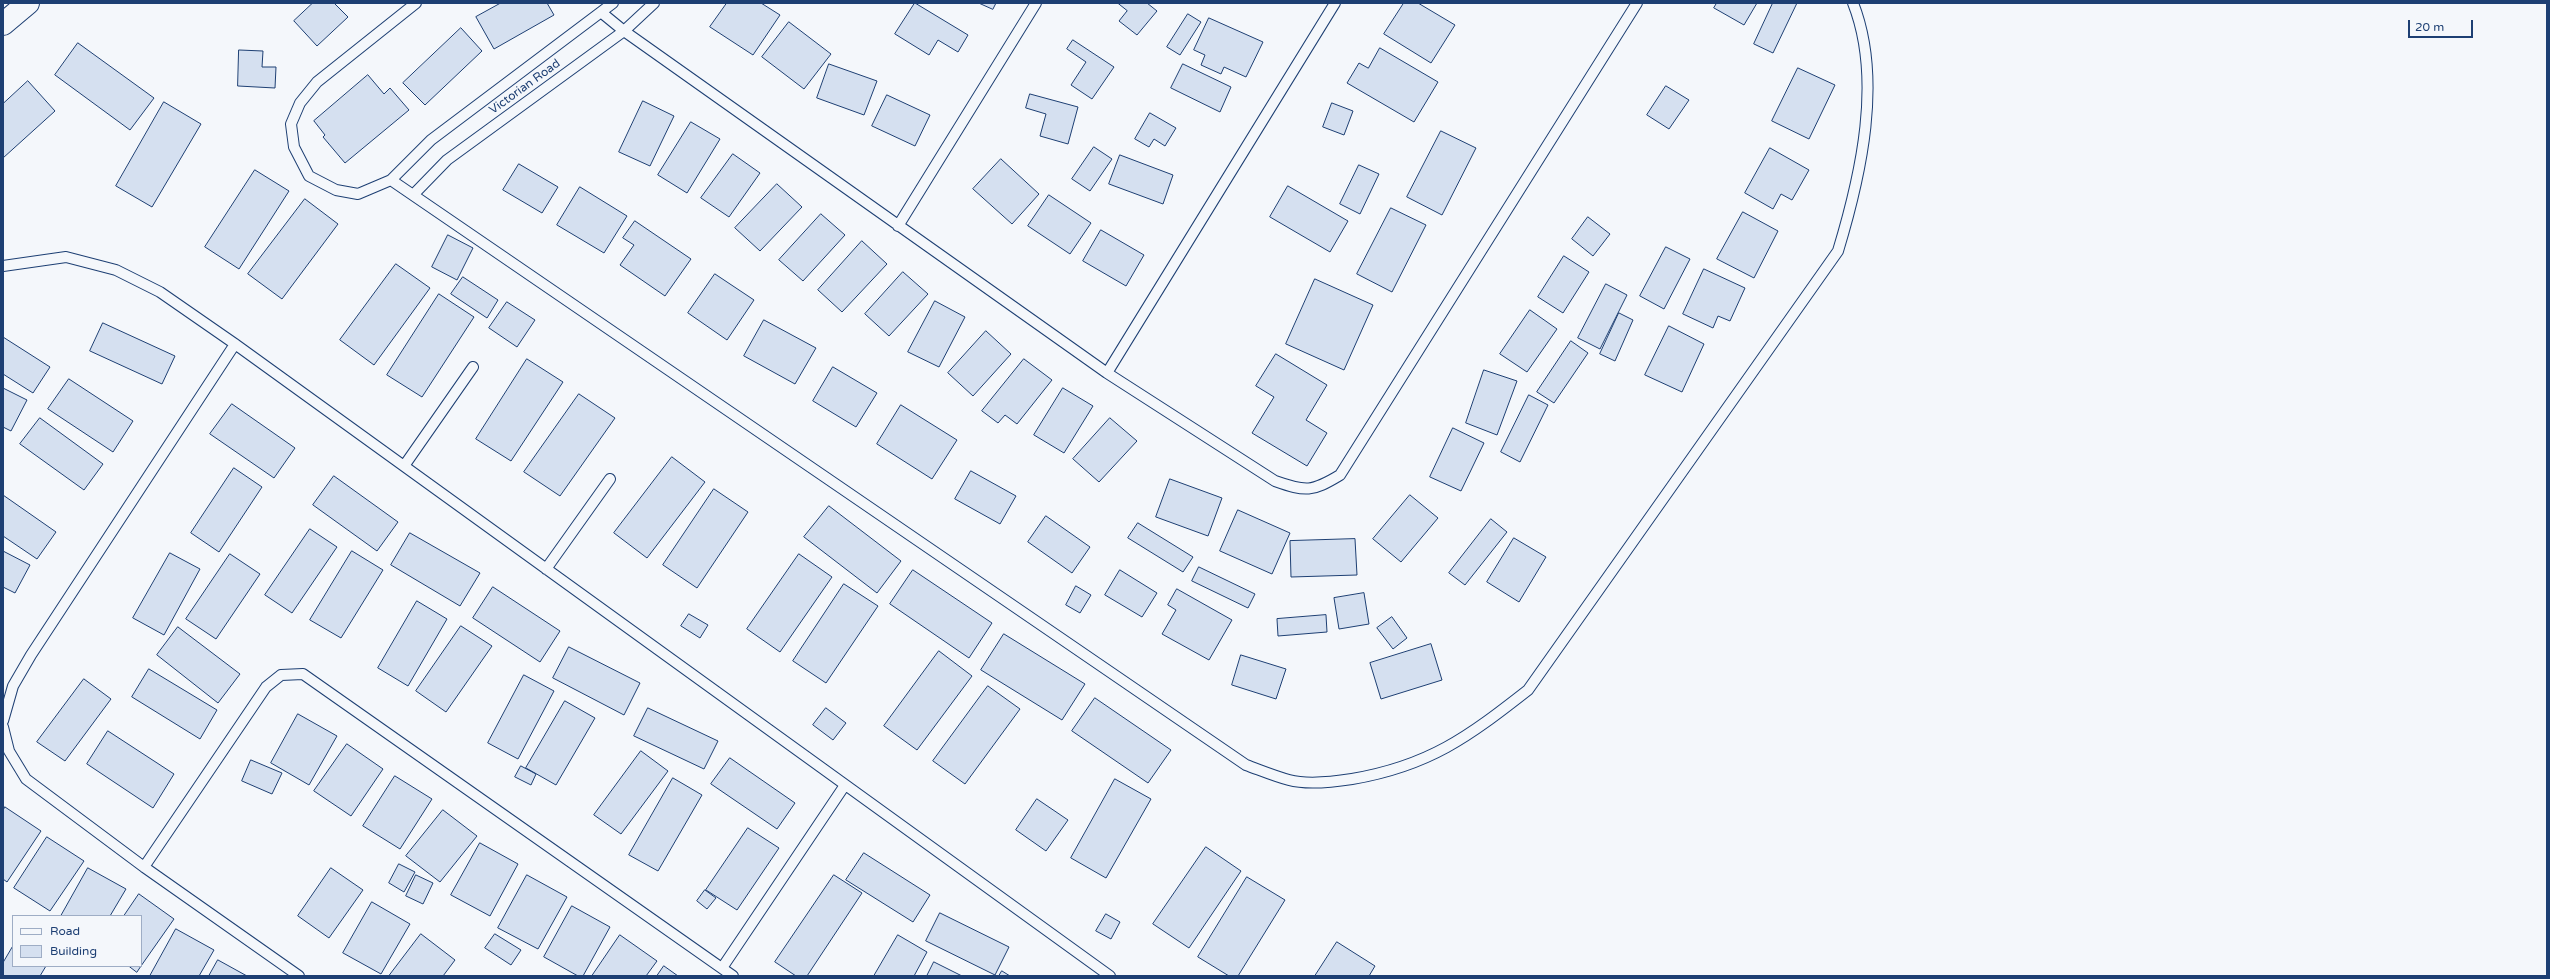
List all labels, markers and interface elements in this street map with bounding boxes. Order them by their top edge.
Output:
scale bar [2410,12,2475,38]
text: 20 m [2415,20,2444,34]
street label: Victorian Road [487,56,563,118]
legend [12,915,142,967]
text: Road [50,924,80,938]
text: Building [50,944,97,958]

